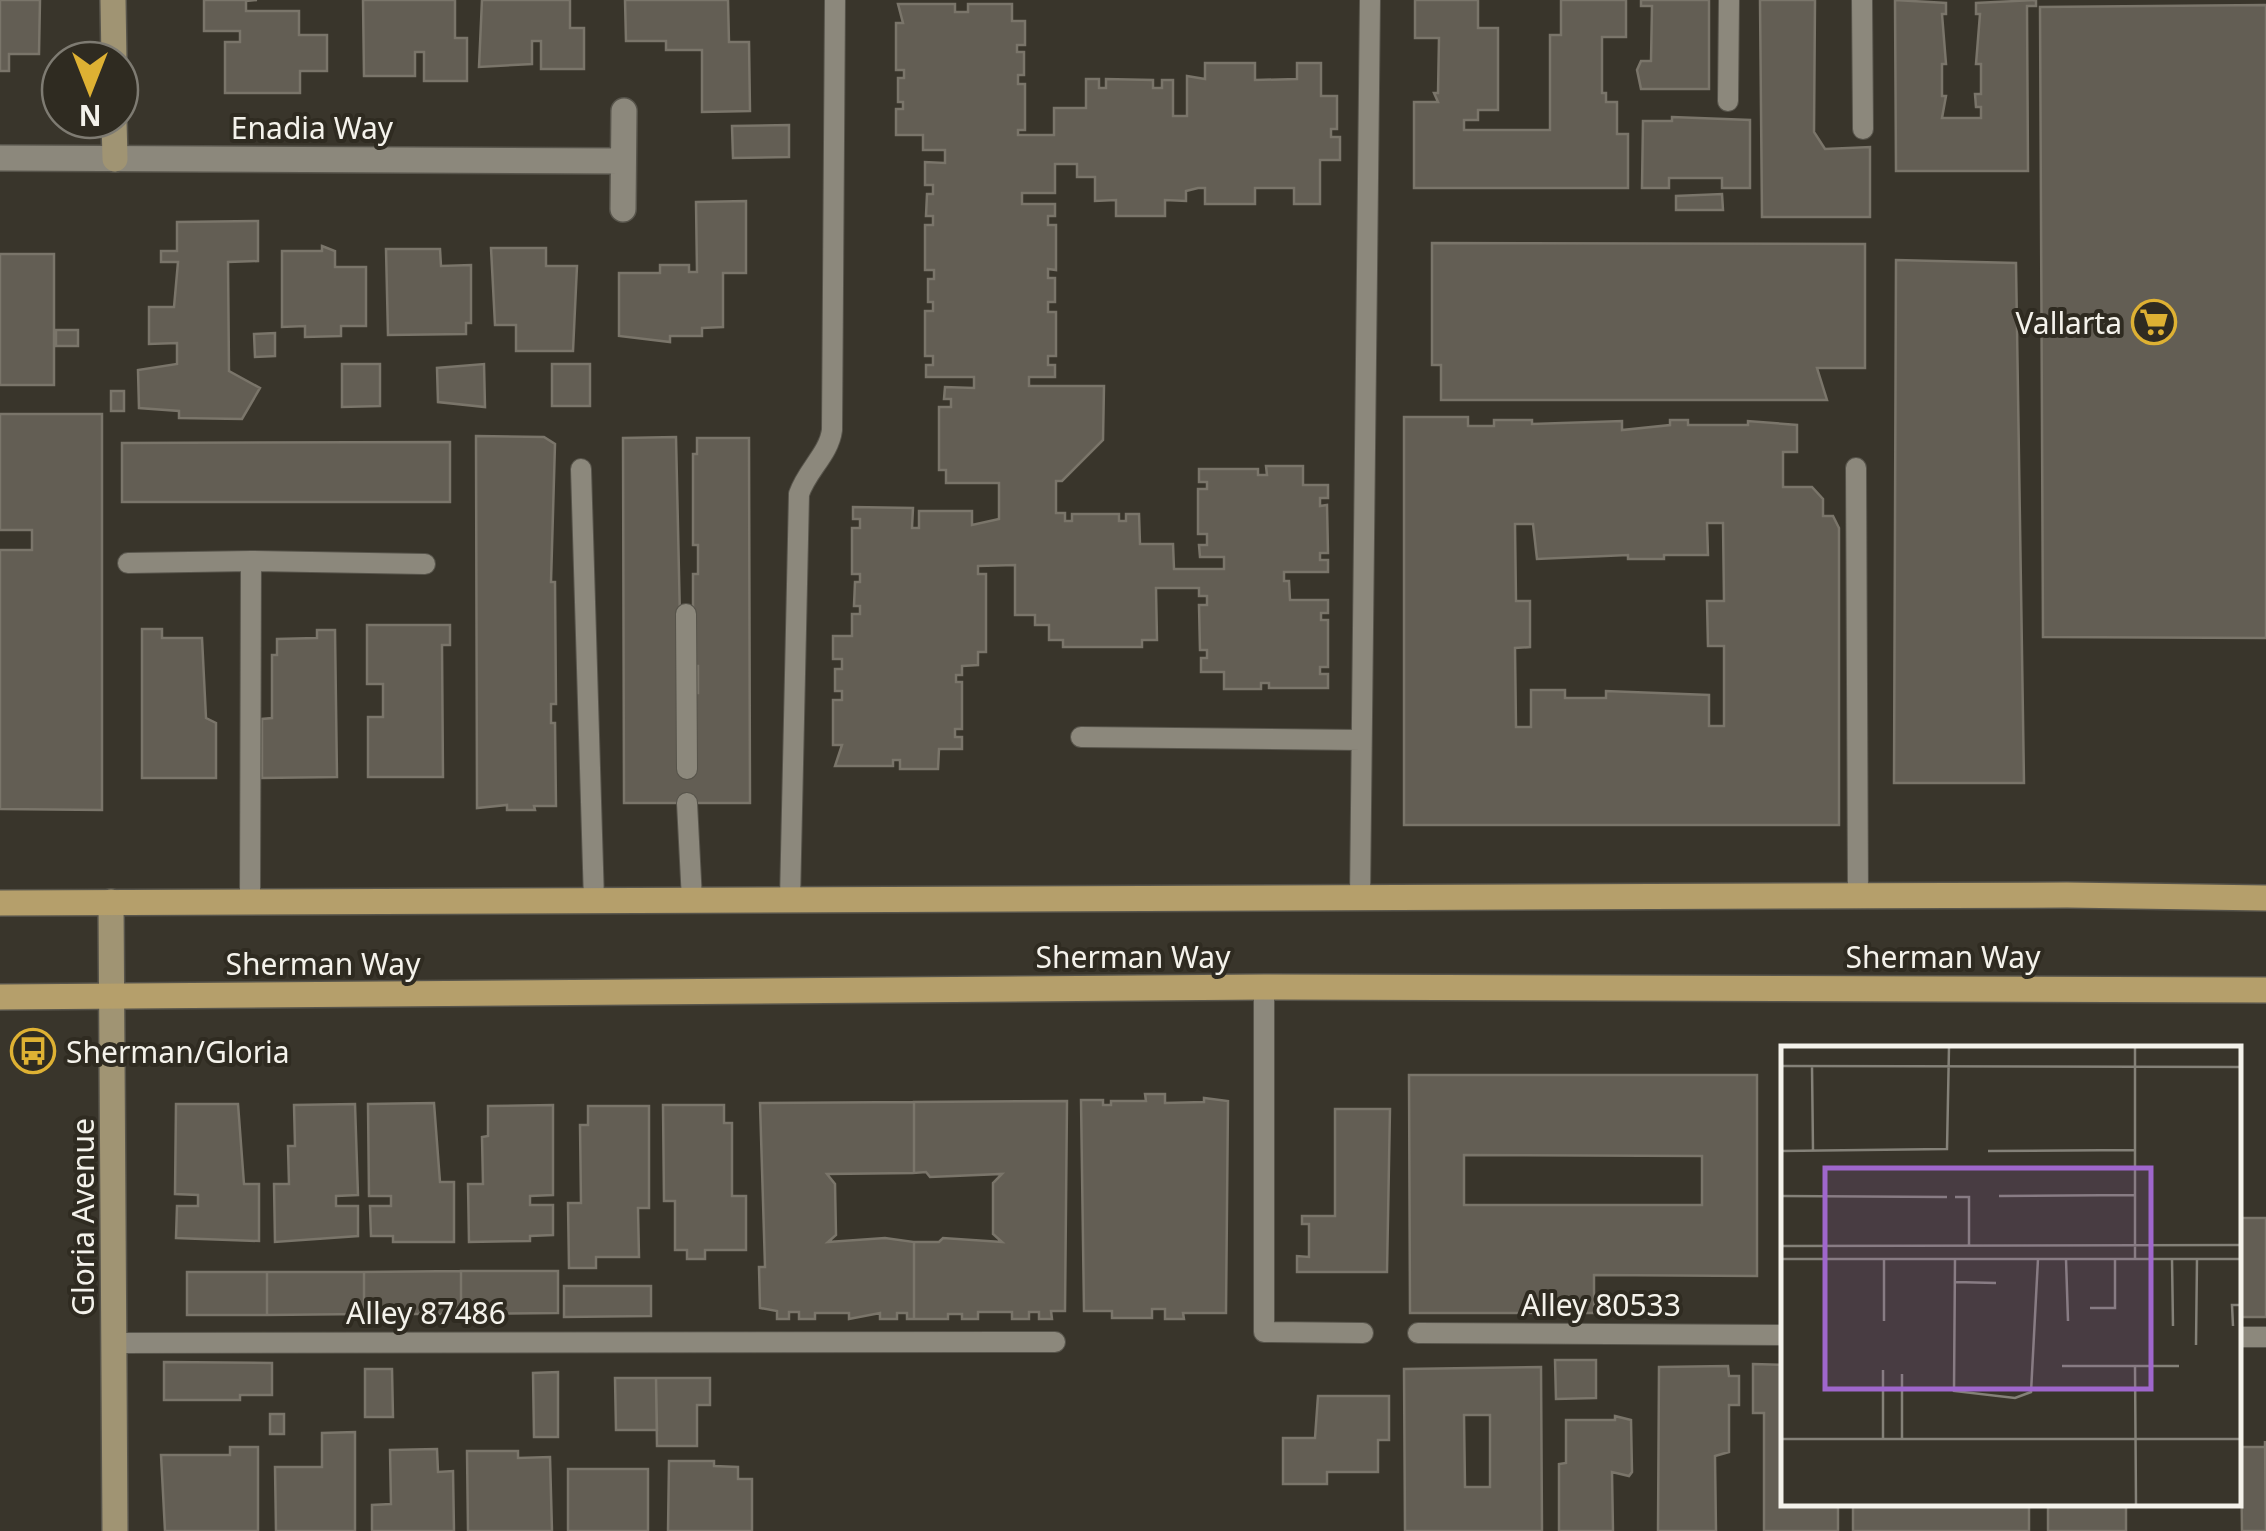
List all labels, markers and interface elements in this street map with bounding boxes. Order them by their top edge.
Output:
north arrow [40,40,140,140]
text: N [79,97,101,135]
street label: Enadia Way [231,107,394,148]
supermarket icon: Vallarta [2131,299,2177,345]
place label: Vallarta [2015,302,2122,343]
street label: Sherman Way [1036,936,1231,977]
street label: Sherman Way [1846,936,2041,977]
street label: Sherman Way [226,943,421,984]
bus stop icon: Sherman/Gloria [10,1028,56,1074]
place label: Sherman/Gloria [66,1031,290,1072]
inset map [1781,1046,2241,1506]
street label: Gloria Avenue [62,1118,103,1316]
street label: Alley 80533 [1521,1284,1681,1325]
street label: Alley 87486 [346,1292,506,1333]

